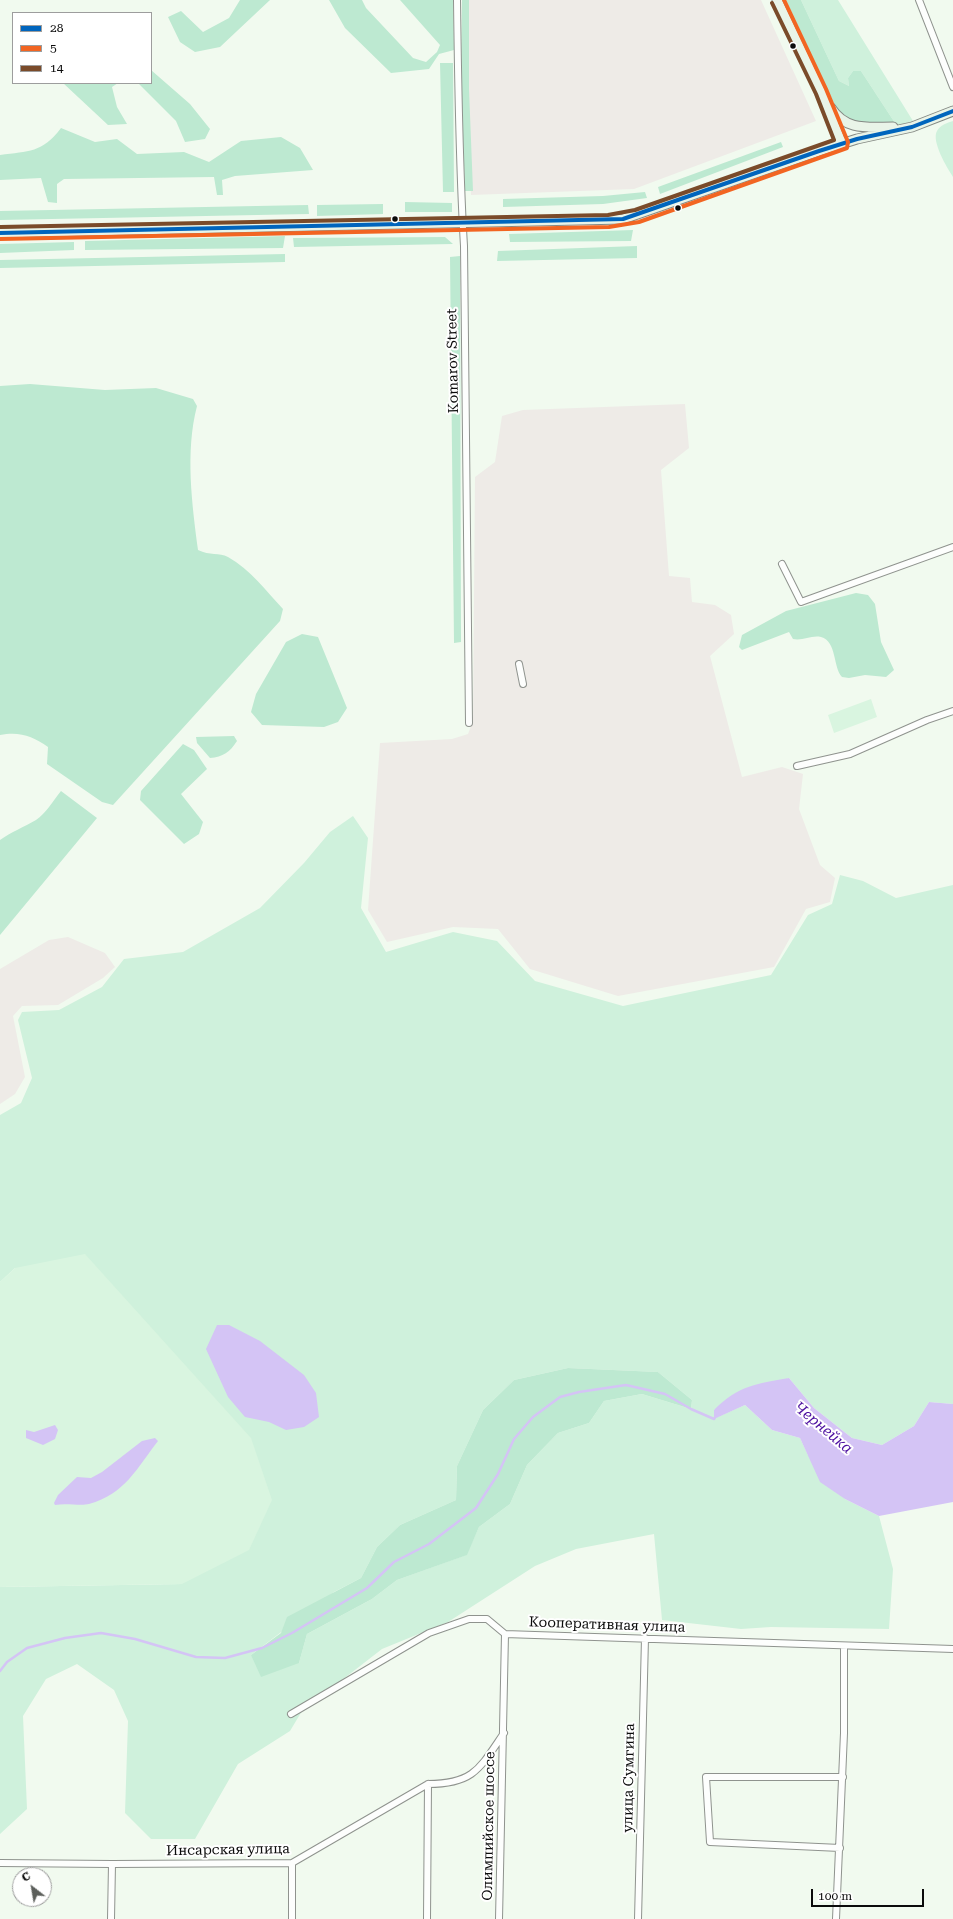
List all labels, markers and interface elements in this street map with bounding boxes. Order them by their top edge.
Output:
legend [12,12,152,84]
text: 28 [50,21,63,35]
text: 5 [50,41,57,55]
unlabelled marker [788,41,798,51]
text: 14 [50,61,63,75]
unlabelled marker [673,203,683,213]
unlabelled marker [390,214,400,224]
street label: Komarov Street [444,309,462,413]
water label: Чернейка [790,1398,856,1458]
street label: Кооперативная улица [529,1614,685,1636]
street label: улица Сумгина [620,1723,638,1833]
street label: Олимпийское шоссе [479,1751,499,1901]
street label: Инсарская улица [166,1841,290,1859]
north arrow [12,1867,52,1907]
text: С [19,1870,33,1885]
scale bar [813,1881,926,1907]
text: 100 m [818,1889,852,1903]

